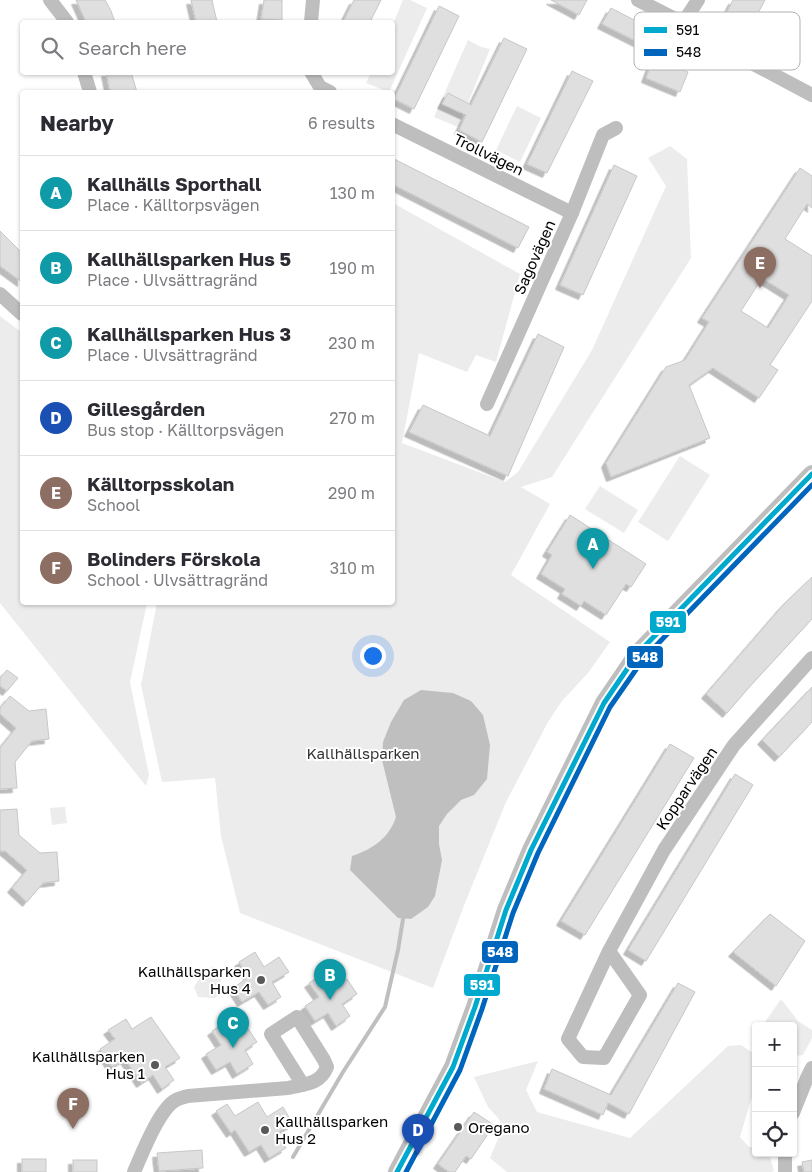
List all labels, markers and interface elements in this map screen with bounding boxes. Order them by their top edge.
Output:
legend [634,12,800,70]
search box [20,20,395,75]
text: 591 [676,21,700,38]
icon: search [38,34,66,62]
text: Search here [78,36,187,59]
text: 548 [676,43,701,60]
text: Nearby [40,110,114,136]
text: 6 results [308,113,375,133]
street label: Trollvägen [451,129,527,179]
text: Kallhälls Sporthall [87,172,261,195]
text: A [50,183,62,203]
text: 130 m [330,183,375,203]
text: Place · Källtorpsvägen [87,195,259,215]
street label: Sagovägen [510,217,558,297]
text: Kallhällsparken Hus 5 [87,247,291,270]
pin: E [744,247,776,288]
text: B [50,258,62,278]
text: 190 m [329,258,375,278]
text: Place · Ulvsättragränd [87,270,258,290]
text: Kallhällsparken Hus 3 [87,322,291,345]
text: C [50,333,62,353]
text: 230 m [328,333,375,353]
text: Place · Ulvsättragränd [87,345,258,365]
text: Gillesgården [87,397,205,420]
text: D [50,408,62,428]
text: 270 m [329,408,375,428]
text: Bus stop · Källtorpsvägen [87,420,284,440]
text: Källtorpsskolan [87,472,234,495]
text: E [51,483,61,503]
text: 290 m [328,483,375,503]
text: School [87,495,140,515]
pin: A [577,528,609,569]
text: Bolinders Förskola [87,547,261,570]
text: F [51,558,61,578]
text: 310 m [330,558,375,578]
text: School · Ulvsättragränd [87,570,268,590]
line badge: 591 [649,610,687,634]
text: 591 [656,613,680,630]
your location [360,643,386,669]
line badge: 548 [626,645,664,669]
text: 548 [632,648,658,665]
street label: Kopparvägen [652,743,720,833]
park label: Kallhällsparken [306,744,420,762]
line badge: 548 [481,940,519,964]
text: 548 [487,943,513,960]
pin: B [314,959,346,1000]
place label: Kallhällsparken Hus 4 [138,962,251,997]
line badge: 591 [463,973,501,997]
marker: Kallhällsparken Hus 4 [255,974,267,986]
text: 591 [470,976,494,993]
pin: C [217,1007,249,1048]
map controls [752,1022,797,1157]
button: + [752,1022,797,1067]
place label: Kallhällsparken Hus 1 [32,1047,145,1082]
marker: Kallhällsparken Hus 1 [149,1059,161,1071]
button: − [752,1067,797,1112]
pin: F [57,1088,89,1129]
place label: Kallhällsparken Hus 2 [275,1112,388,1147]
button: locate [752,1112,797,1157]
pin: D [402,1114,434,1155]
place label: Oregano [468,1118,529,1136]
marker: Oregano [452,1121,464,1133]
marker: Kallhällsparken Hus 2 [259,1124,271,1136]

